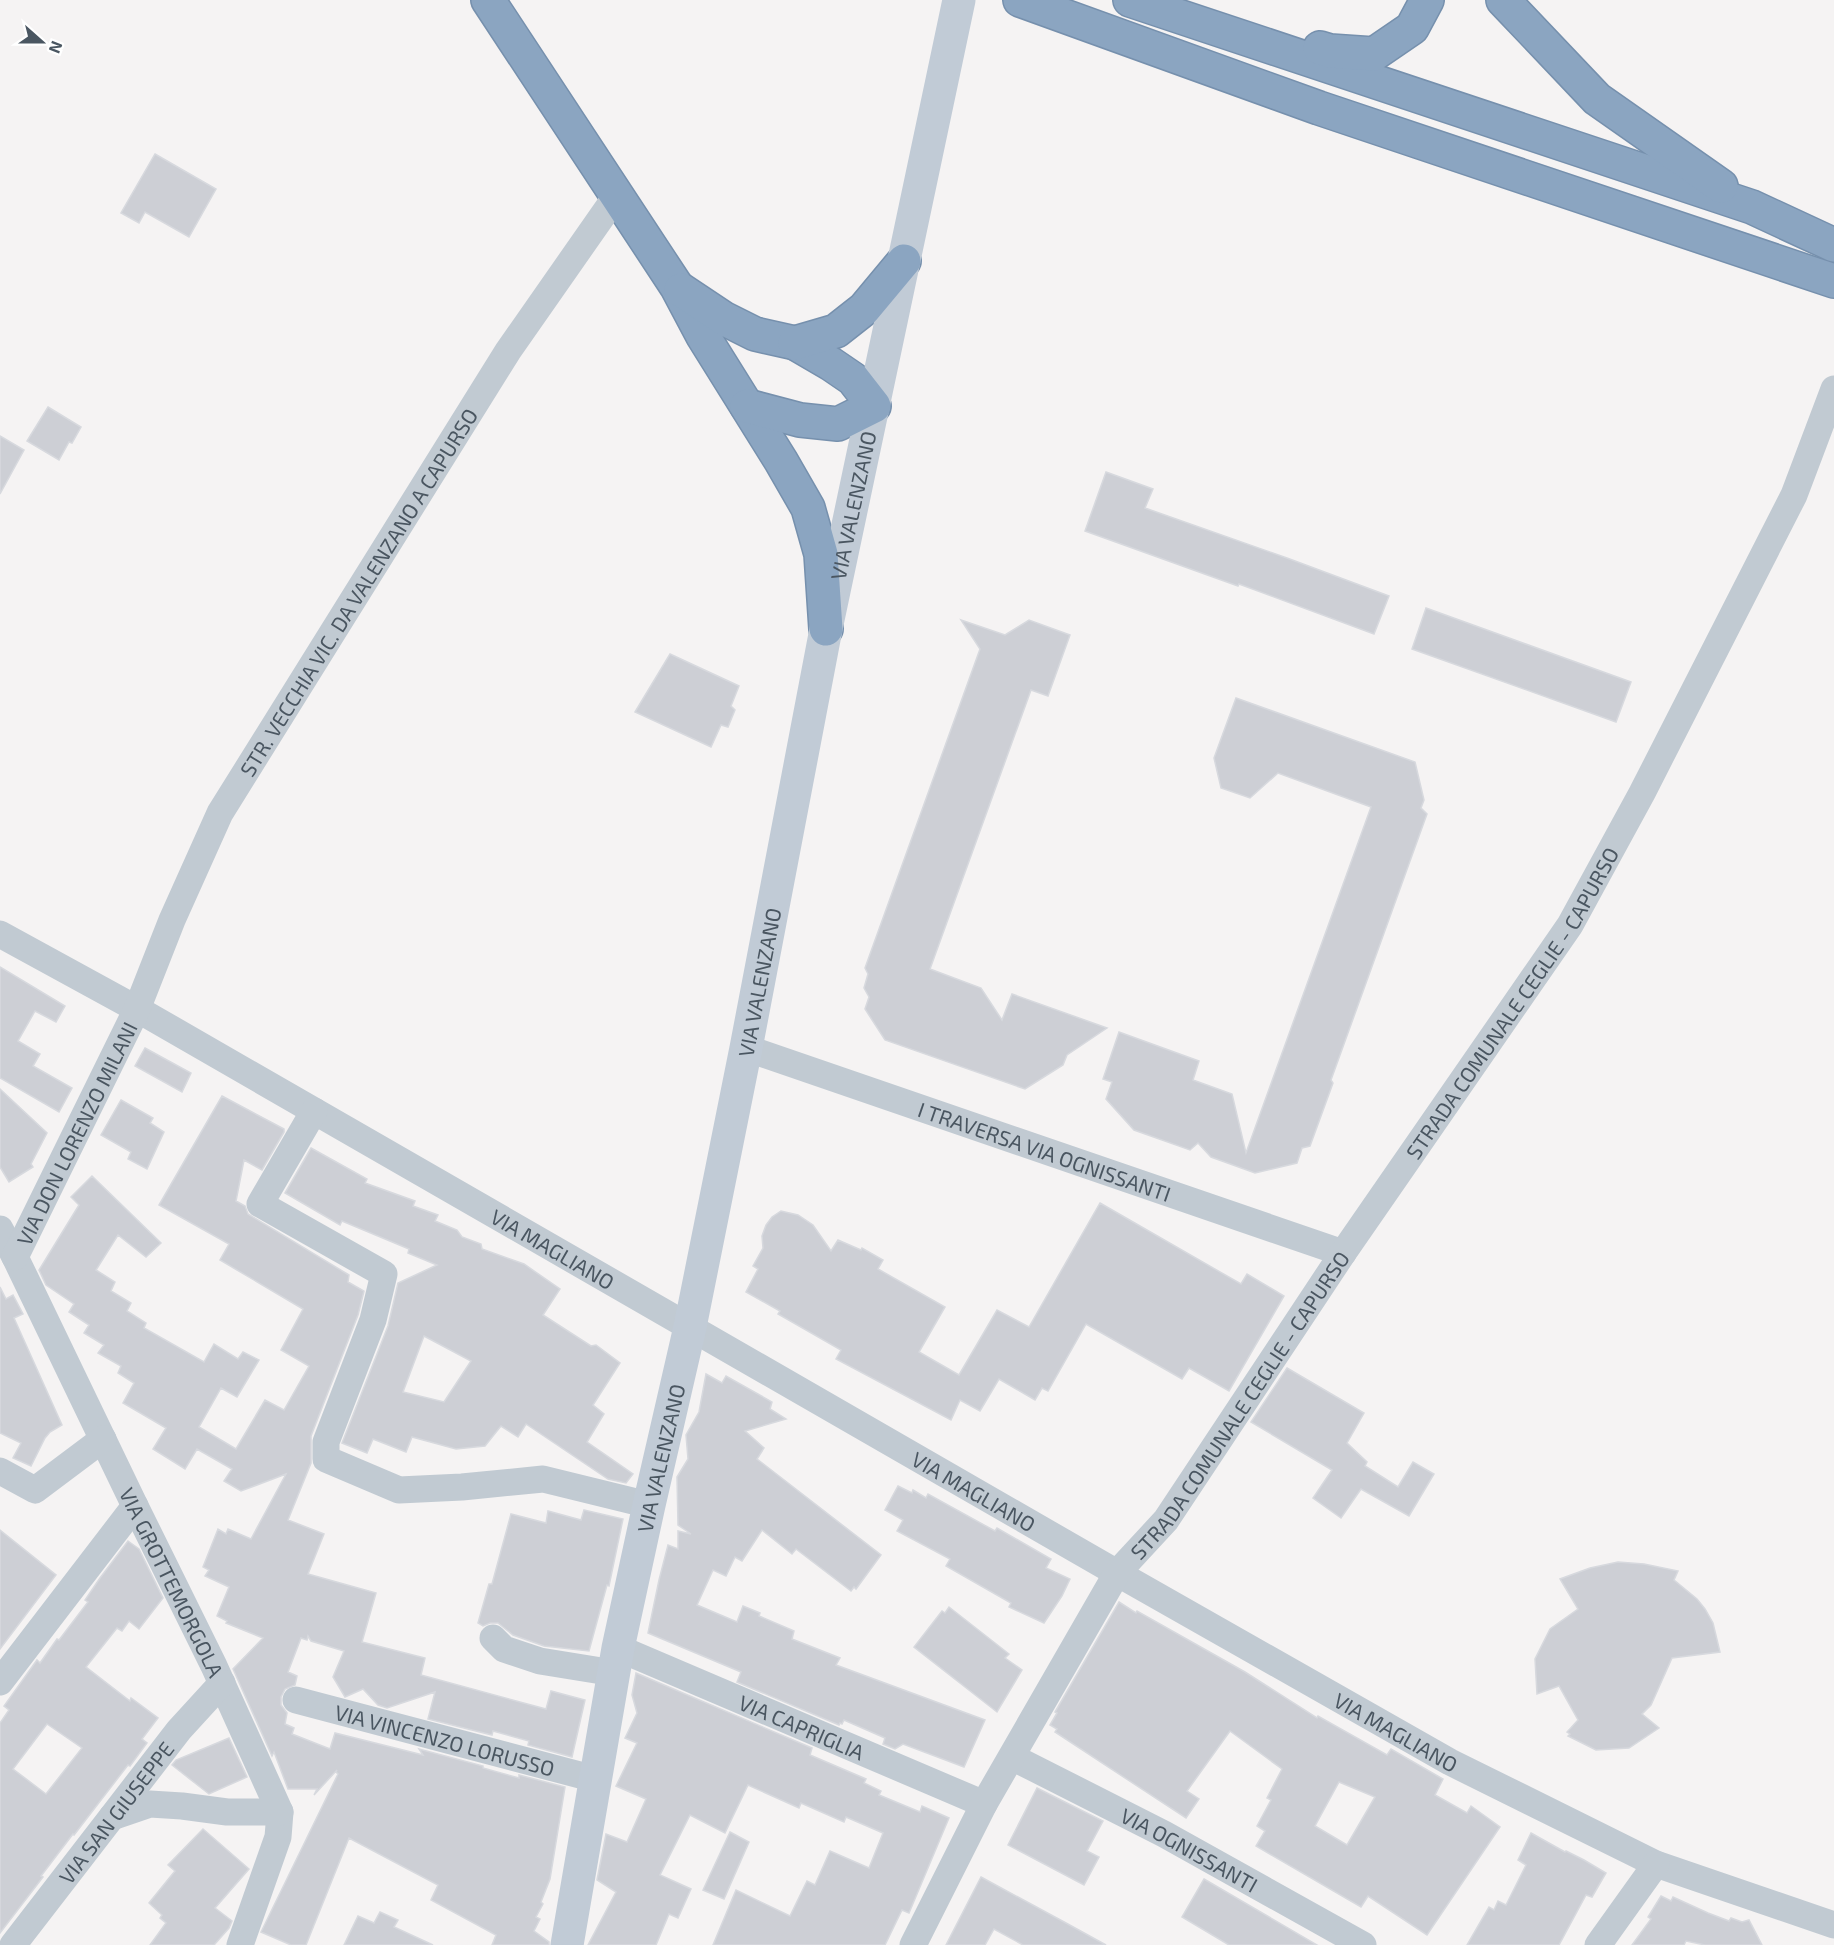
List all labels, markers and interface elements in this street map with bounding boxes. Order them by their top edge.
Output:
north arrow [12,12,72,72]
text: N [46,39,67,56]
street label: STR. VECCHIA VIC. DA VALENZANO A CAPURSO [234,403,482,780]
street label: VIA VALENZANO [824,429,880,582]
street label: STRADA COMUNALE CEGLIE - CAPURSO [1400,842,1623,1163]
street label: VIA VALENZANO [732,905,785,1059]
street label: VIA DON LORENZO MILANI [10,1017,141,1249]
street label: I TRAVERSA VIA OGNISSANTI [915,1096,1175,1206]
street label: VIA MAGLIANO [487,1203,619,1294]
street label: STRADA COMUNALE CEGLIE - CAPURSO [1124,1246,1354,1564]
street label: VIA VALENZANO [631,1381,689,1534]
street label: VIA MAGLIANO [908,1445,1040,1536]
street label: VIA GROTTEMORGOLA [115,1483,230,1681]
street label: VIA MAGLIANO [1330,1686,1462,1776]
street label: VIA CAPRIGLIA [735,1689,869,1764]
street label: VIA VINCENZO LORUSSO [332,1698,557,1780]
street label: VIA SAN GIUSEPPE [53,1736,178,1888]
street label: VIA OGNISSANTI [1117,1802,1262,1896]

